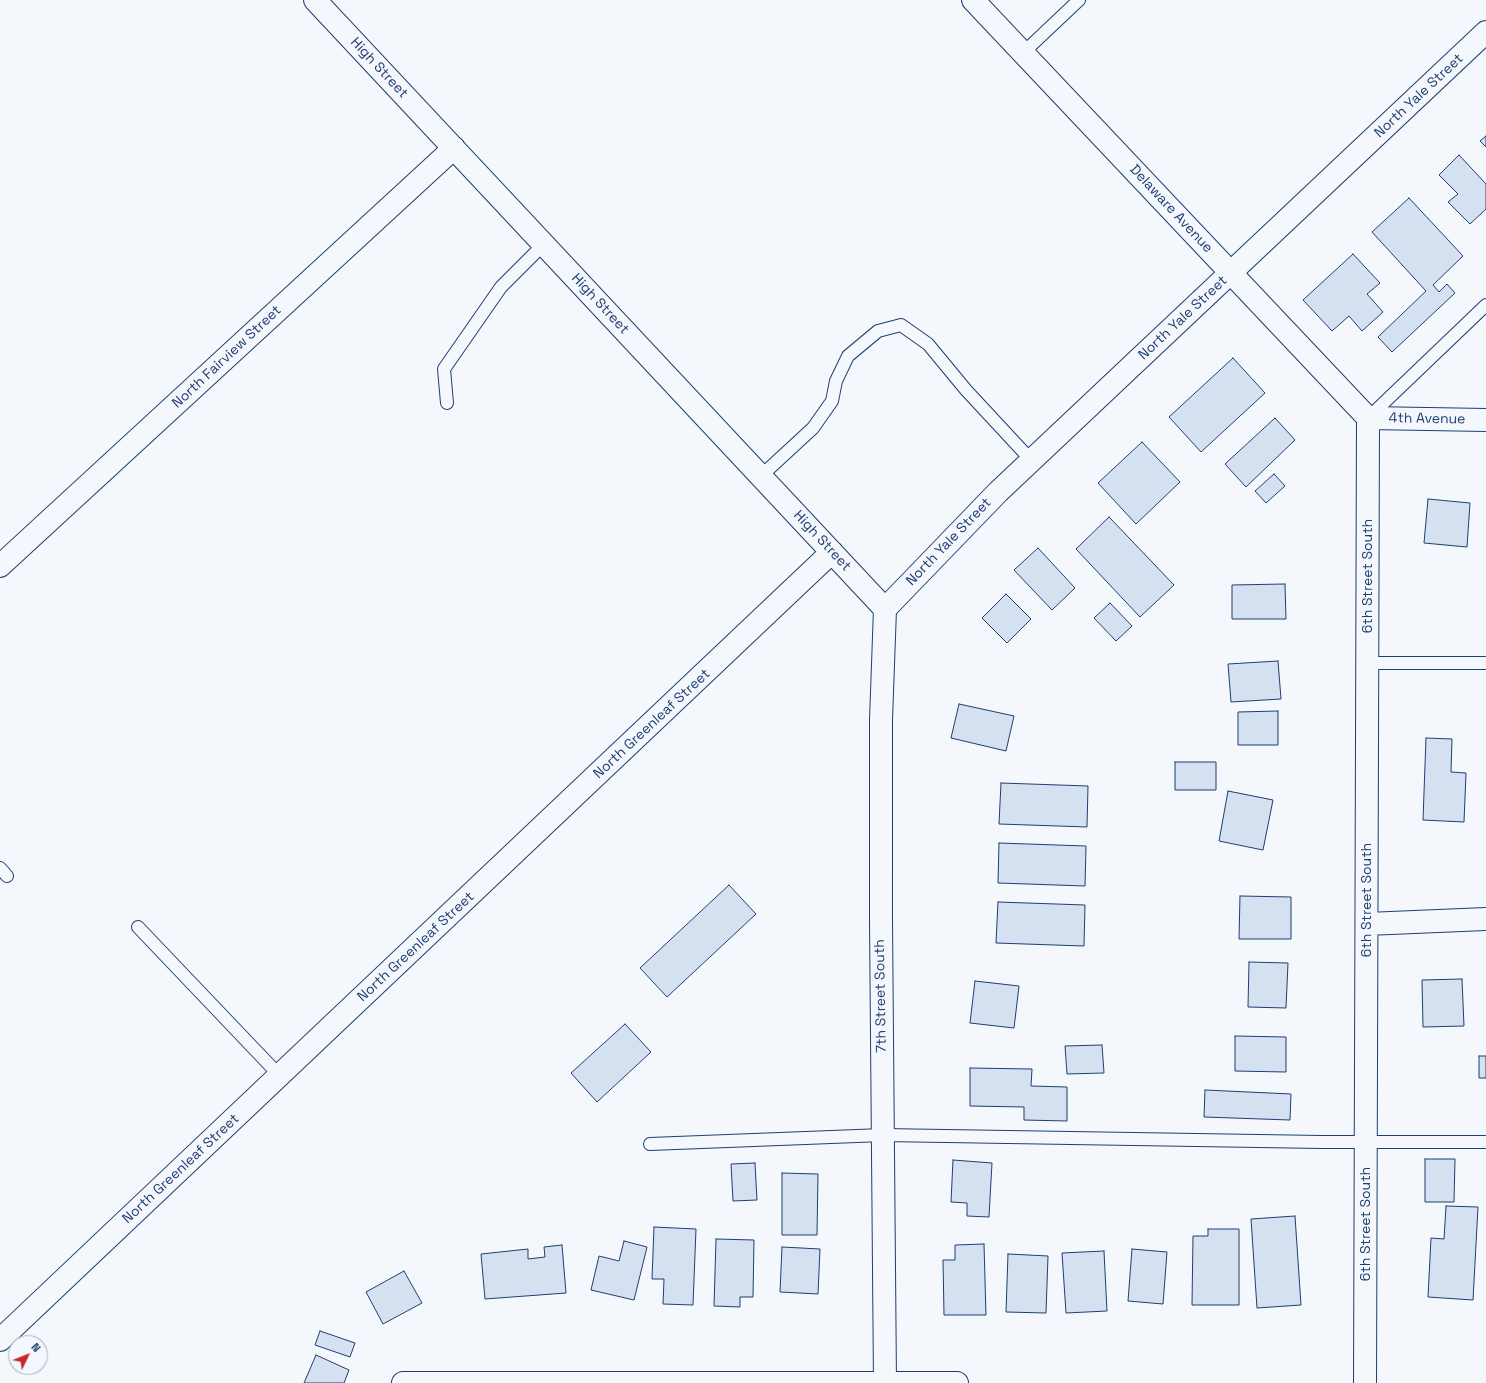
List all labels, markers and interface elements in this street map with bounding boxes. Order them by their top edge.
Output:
street label: High Street [347,34,411,102]
street label: North Yale Street [1371,51,1467,141]
street label: Delaware Avenue [1126,161,1216,257]
street label: High Street [568,270,632,338]
street label: North Yale Street [1135,273,1231,363]
street label: North Fairview Street [169,302,285,412]
street label: 4th Avenue [1388,410,1466,428]
street label: North Yale Street [903,495,995,589]
street label: High Street [790,507,854,575]
street label: 6th Street South [1360,519,1376,633]
street label: North Greenleaf Street [590,666,714,782]
street label: 6th Street South [1359,843,1375,957]
street label: North Greenleaf Street [354,889,478,1005]
street label: 7th Street South [872,939,890,1053]
street label: North Greenleaf Street [119,1111,243,1227]
street label: 6th Street South [1358,1167,1374,1281]
north arrow [8,1335,48,1375]
text: N [28,1340,44,1355]

